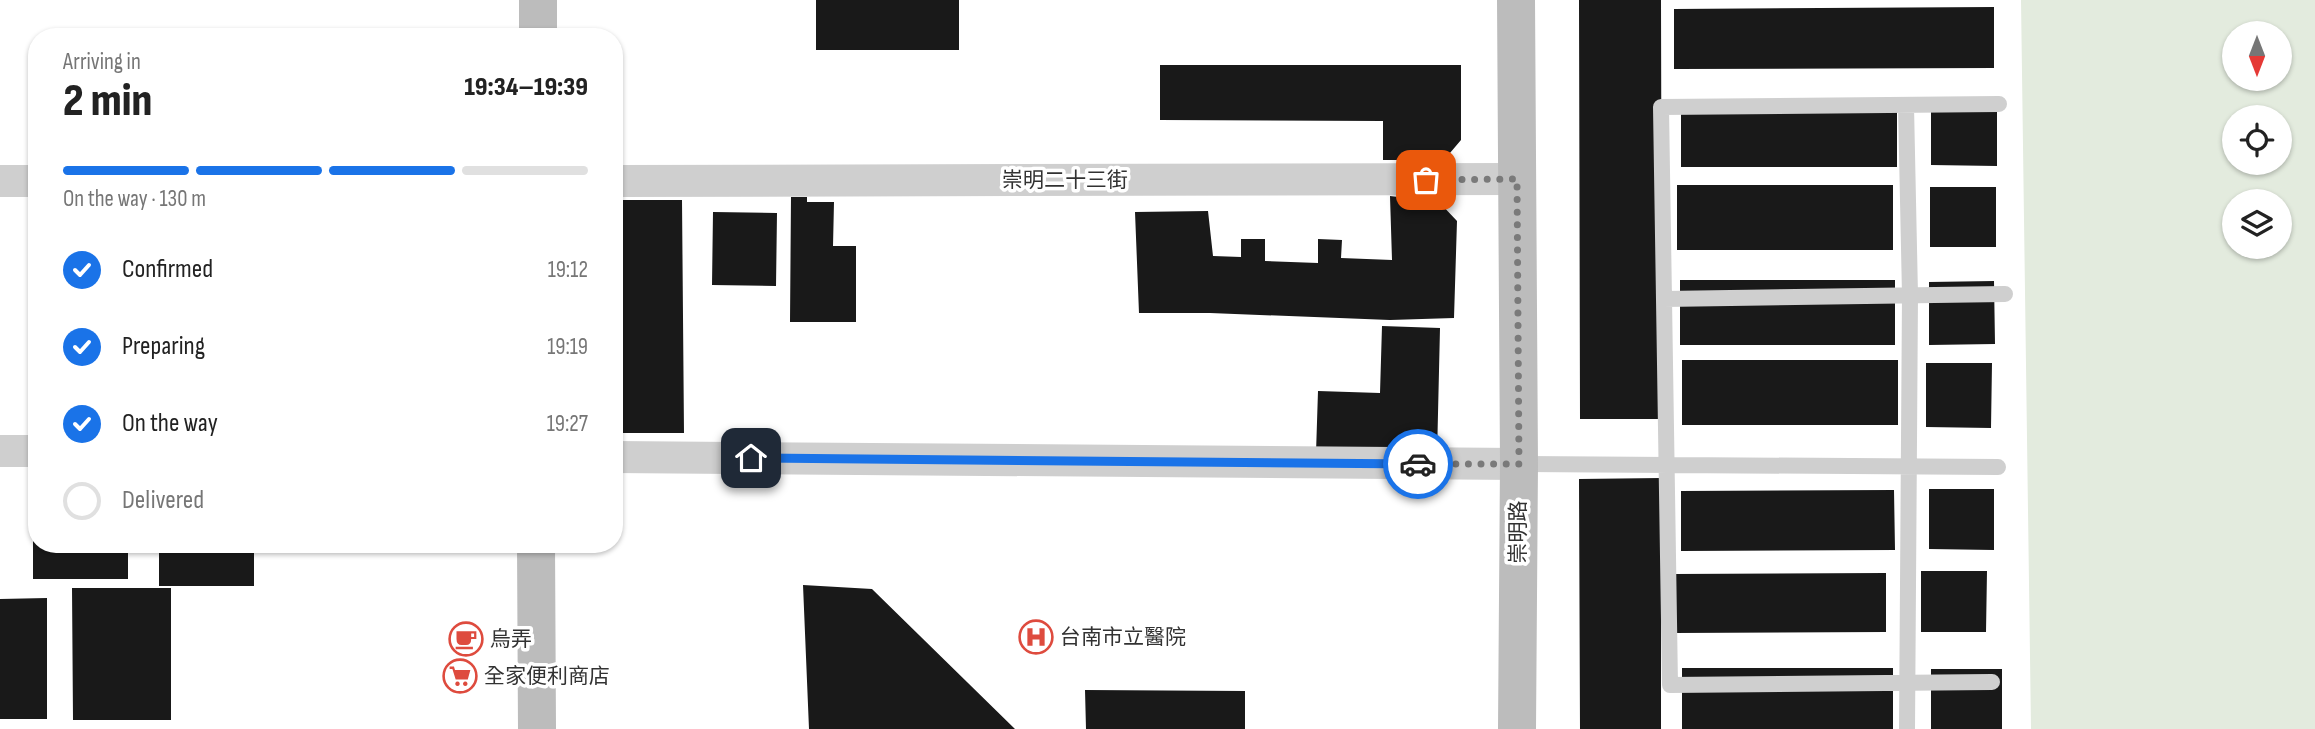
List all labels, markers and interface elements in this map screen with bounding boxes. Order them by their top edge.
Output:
north arrow [2222,21,2292,91]
map controls [2222,21,2292,259]
text: Arriving in [63,48,141,76]
text: 19:34–19:39 [464,72,588,103]
text: 2 min [63,74,152,129]
button: locate [2222,105,2292,175]
pin [1396,150,1456,210]
icon: bag [1407,161,1445,199]
street label: 崇明二十三街 [1002,168,1128,193]
text: On the way · 130 m [63,185,206,213]
button: layers [2222,189,2292,259]
icon: check [63,251,101,289]
text: Confirmed [122,254,213,285]
text: 19:12 [548,256,588,284]
icon: check [63,328,101,366]
text: Preparing [122,331,205,362]
text: 19:19 [547,333,588,361]
icon: check [63,405,101,443]
text: On the way [122,408,218,439]
text: 19:27 [547,410,588,438]
pin [721,428,781,488]
courier [1383,429,1453,499]
icon: home [732,439,770,477]
icon: car [1399,445,1437,483]
text: Delivered [122,485,204,516]
street label: 崇明路 [1506,501,1531,564]
hospital icon: 台南市立醫院 [1017,618,1055,656]
cafe icon: 烏弄 [447,620,485,658]
place label: 台南市立醫院 [1060,625,1186,650]
place label: 烏弄 [490,627,532,652]
supermarket icon: 全家便利商店 [441,657,479,695]
place label: 全家便利商店 [484,664,610,689]

